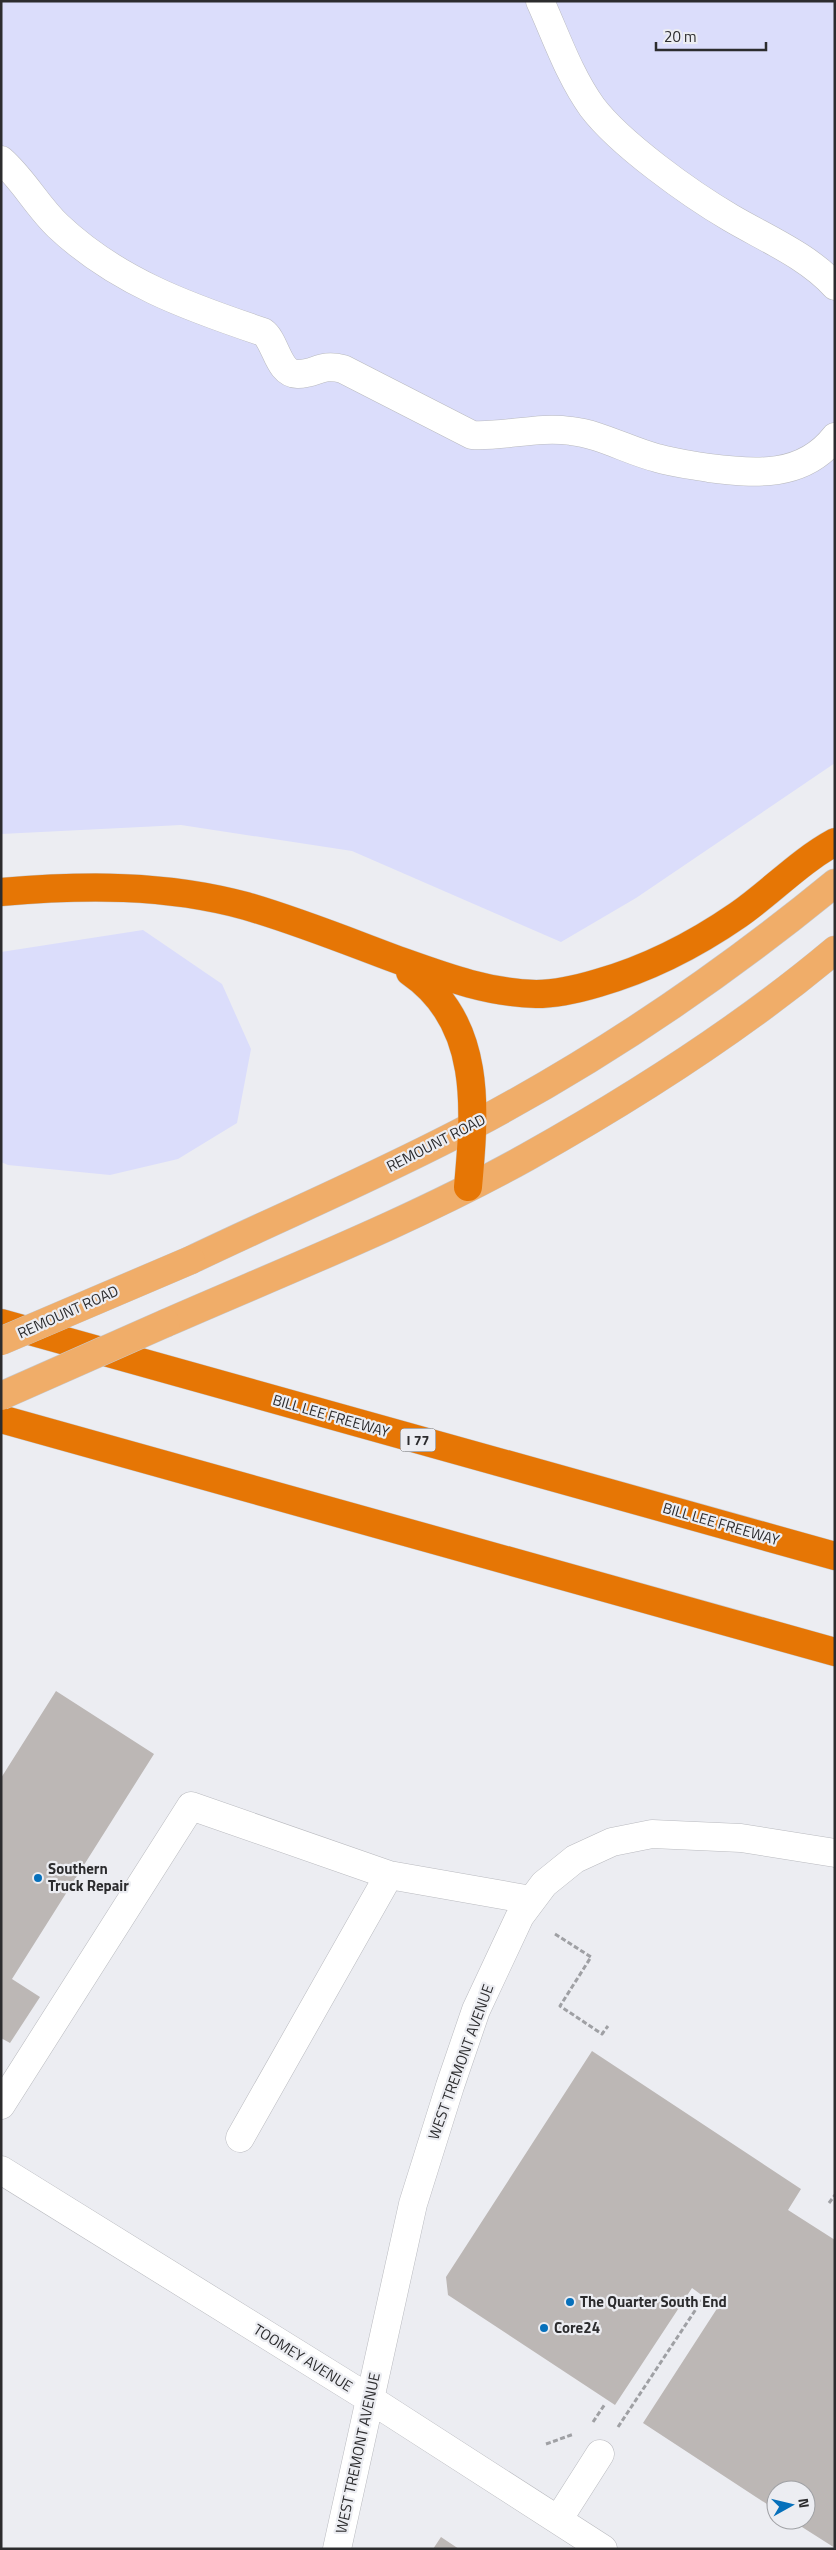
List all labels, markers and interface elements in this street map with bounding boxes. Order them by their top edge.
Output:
scale bar [656,20,766,52]
text: 20 m [664,25,697,48]
street label: REMOUNT ROAD [382,1108,489,1177]
street label: REMOUNT ROAD [14,1279,122,1344]
street label: BILL LEE FREEWAY [270,1388,392,1443]
road number: I 77 [400,1428,436,1452]
street label: BILL LEE FREEWAY [660,1496,782,1551]
place label: Southern Truck Repair [48,1857,129,1897]
marker: Southern Truck Repair [32,1872,44,1884]
street label: WEST TREMONT AVENUE [422,1981,499,2143]
place label: The Quarter South End [580,2290,727,2313]
marker: The Quarter South End [564,2296,576,2308]
place label: Core24 [554,2316,600,2339]
street label: TOOMEY AVENUE [249,2318,357,2397]
marker: Core24 [538,2322,550,2334]
street label: WEST TREMONT AVENUE [329,2370,386,2535]
north arrow [766,2480,816,2530]
text: N [793,2497,815,2509]

